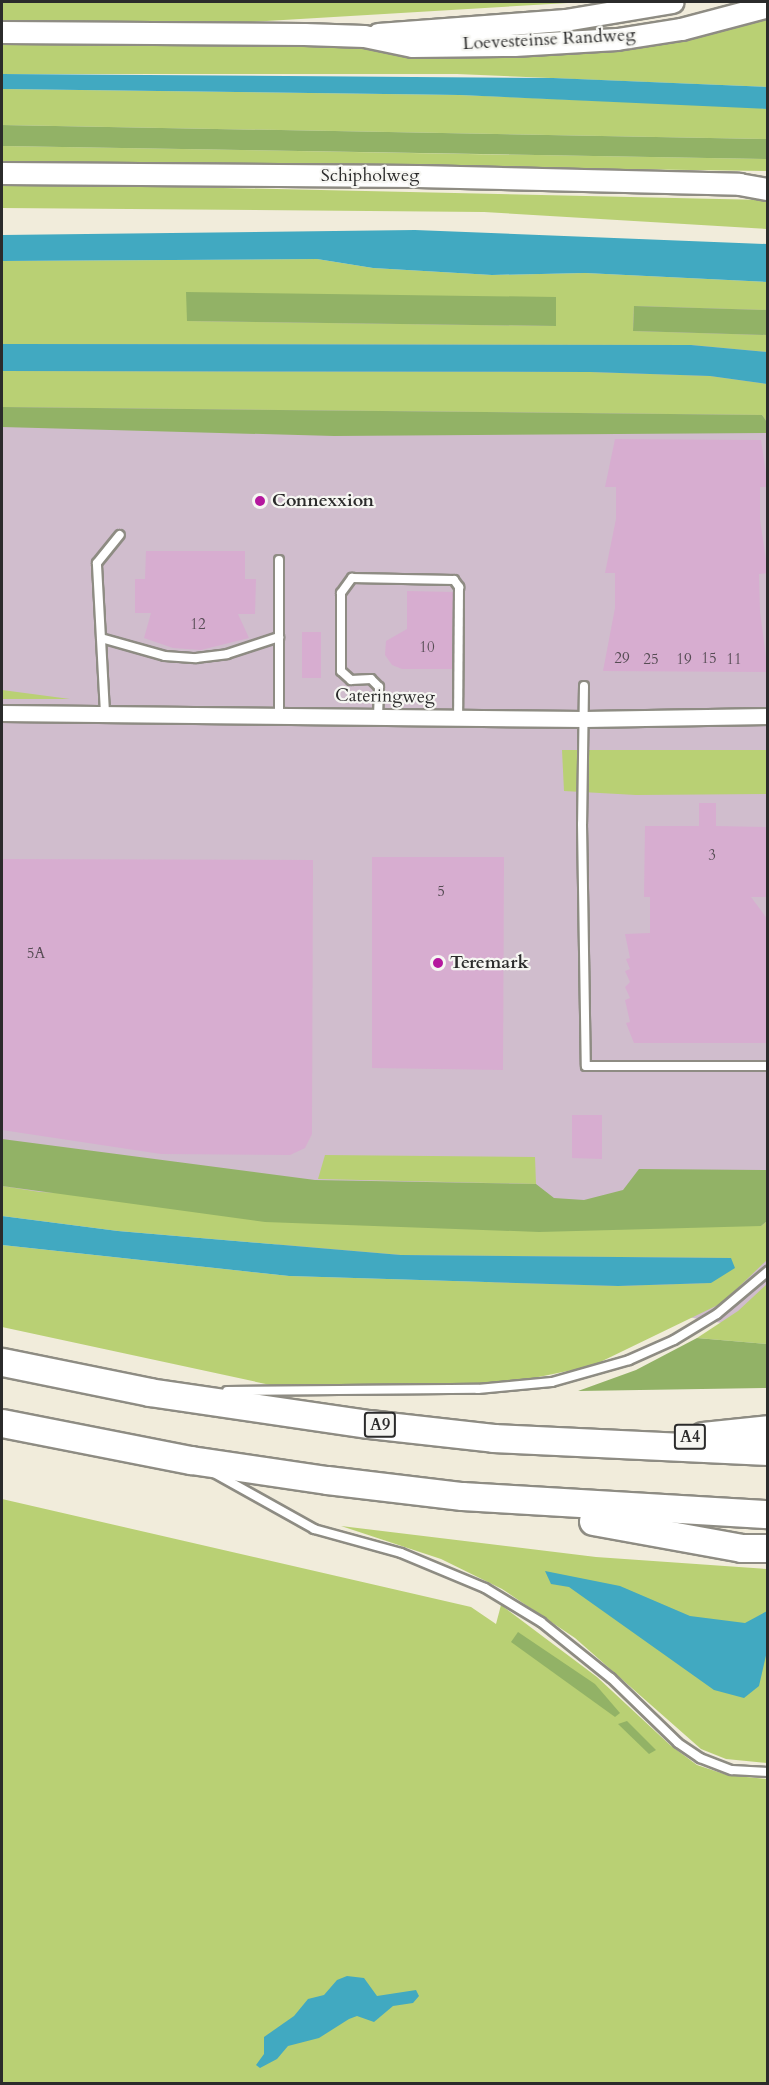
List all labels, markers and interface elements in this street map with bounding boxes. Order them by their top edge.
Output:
street label: Loevesteinse Randweg [462,25,636,55]
street label: Schipholweg [321,165,419,187]
place label: Connexxion [272,490,374,512]
marker: Connexxion [253,494,267,508]
house number: 12 [190,616,206,634]
house number: 10 [419,639,435,657]
house number: 29 [614,650,630,668]
house number: 15 [701,650,717,668]
house number: 25 [643,651,659,669]
house number: 19 [676,651,692,669]
house number: 11 [726,651,742,669]
street label: Cateringweg [335,685,435,709]
house number: 3 [708,847,716,865]
house number: 5 [437,883,445,901]
house number: 5A [27,945,45,963]
place label: Teremark [450,952,529,974]
marker: Teremark [431,956,445,970]
road number: A9 [364,1412,397,1438]
road number: A4 [674,1424,706,1450]

